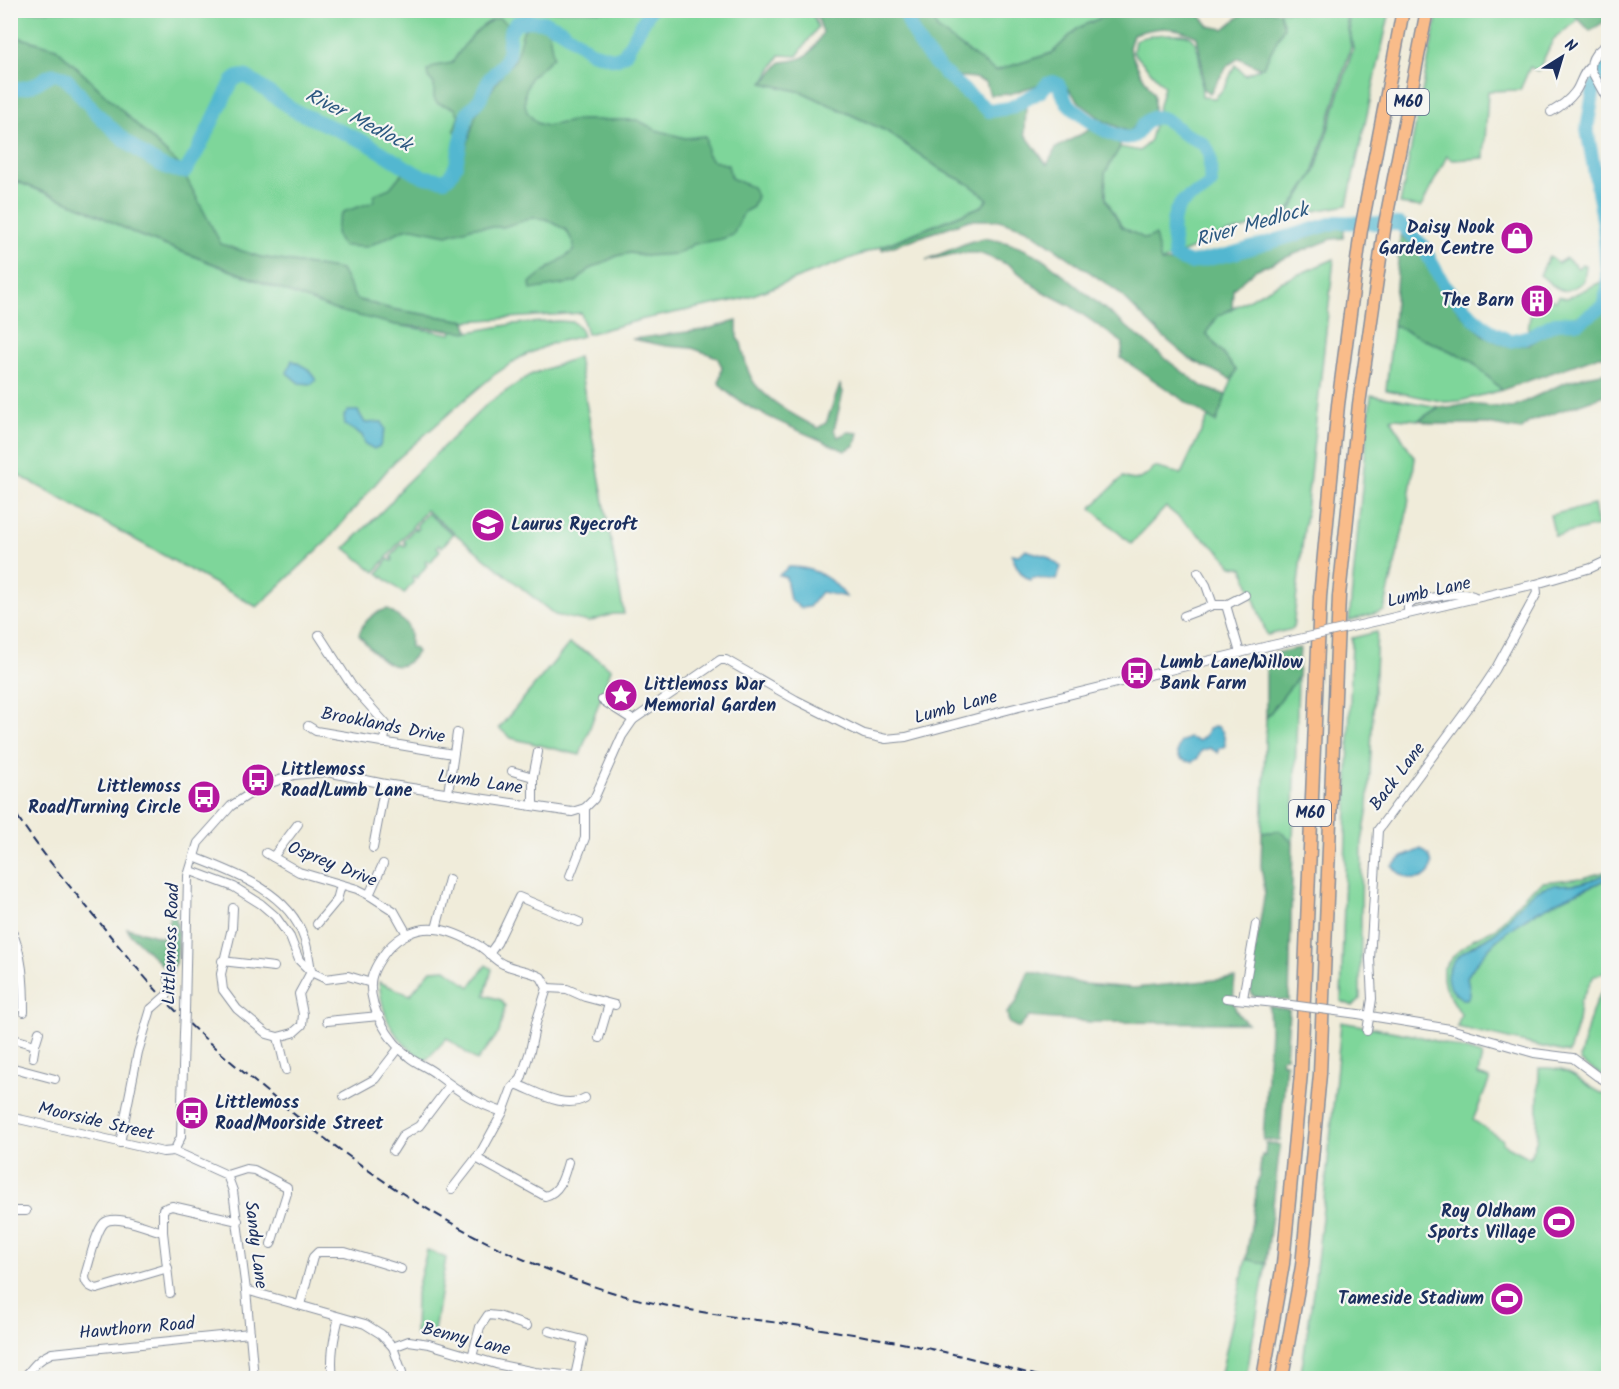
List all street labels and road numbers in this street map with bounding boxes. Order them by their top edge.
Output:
road number: M60 [1387,89,1429,115]
street label: Lumb Lane [1384,569,1474,617]
street label: Lumb Lane [911,683,1001,733]
street label: Brooklands Drive [318,700,448,752]
street label: Back Lane [1362,737,1434,817]
street label: Lumb Lane [436,763,524,803]
road number: M60 [1289,800,1331,826]
street label: Osprey Drive [283,834,381,896]
street label: Littlemoss Road [155,882,189,1005]
street label: Moorside Street [35,1095,158,1150]
street label: Sandy Lane [235,1199,275,1291]
street label: Hawthorn Road [78,1309,197,1349]
street label: Benny Lane [419,1315,513,1365]

